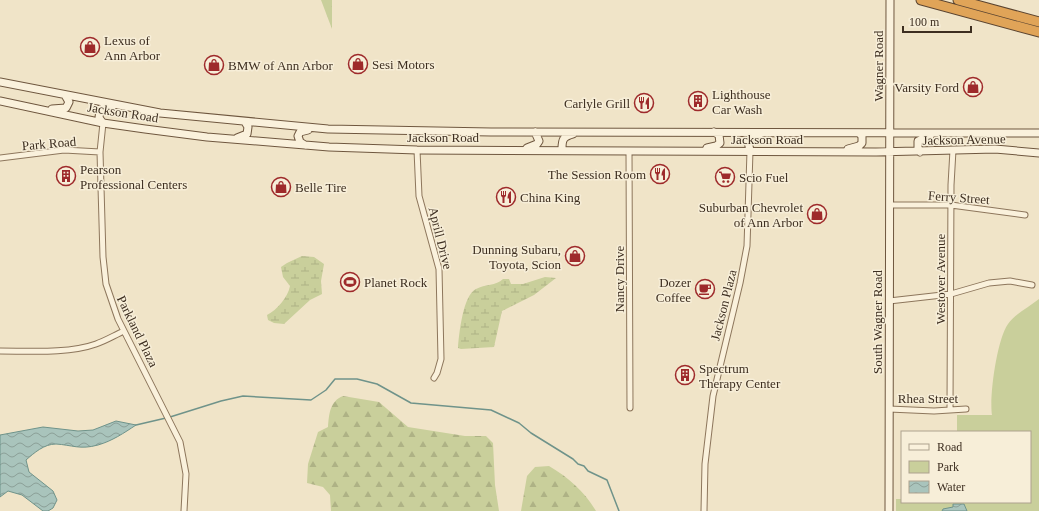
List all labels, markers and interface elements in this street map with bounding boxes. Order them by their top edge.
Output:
scale bar [903,8,971,34]
text: 100 m [909,15,940,29]
street label: Wagner Road [871,30,886,101]
place label: Lexus of Ann Arbor [104,33,161,63]
shop icon: Lexus of Ann Arbor [79,36,101,58]
shop icon: Sesi Motors [347,53,369,75]
shop icon: BMW of Ann Arbor [203,54,225,76]
place label: Sesi Motors [372,57,434,72]
place label: BMW of Ann Arbor [228,58,334,73]
shop icon: Varsity Ford [962,76,984,98]
place label: Varsity Ford [894,80,959,95]
place label: Lighthouse Car Wash [712,87,771,117]
building icon: Lighthouse Car Wash [687,90,709,112]
restaurant icon: Carlyle Grill [633,92,655,114]
place label: Carlyle Grill [564,96,630,111]
street label: Jackson Road [86,99,160,126]
street label: Jackson Road [407,130,479,145]
street label: Jackson Avenue [922,131,1006,148]
street label: Jackson Road [731,132,803,147]
street label: Park Road [21,134,77,153]
place label: Pearson Professional Centers [80,162,187,192]
restaurant icon: The Session Room [649,163,671,185]
building icon: Pearson Professional Centers [55,165,77,187]
supermarket icon: Scio Fuel [714,166,736,188]
place label: The Session Room [548,167,646,182]
place label: Scio Fuel [739,170,789,185]
shop icon: Belle Tire [270,176,292,198]
place label: Belle Tire [295,180,347,195]
restaurant icon: China King [495,186,517,208]
street label: Ferry Street [928,188,991,207]
place label: China King [520,190,581,205]
place label: Suburban Chevrolet of Ann Arbor [699,200,804,230]
shop icon: Suburban Chevrolet of Ann Arbor [806,203,828,225]
street label: Aprill Drive [426,205,456,271]
street label: Westover Avenue [933,233,948,324]
place label: Dunning Subaru, Toyota, Scion [472,242,561,272]
shop icon: Dunning Subaru, Toyota, Scion [564,245,586,267]
street label: Nancy Drive [612,245,627,312]
street label: Jackson Plaza [707,268,740,342]
street label: South Wagner Road [870,269,885,374]
sports icon: Planet Rock [339,271,361,293]
place label: Planet Rock [364,275,428,290]
place label: Dozer Coffee [656,275,692,305]
cafe icon: Dozer Coffee [694,278,716,300]
street label: Parkland Plaza [114,293,161,370]
place label: Spectrum Therapy Center [699,361,781,391]
building icon: Spectrum Therapy Center [674,364,696,386]
street label: Rhea Street [898,391,959,406]
legend [901,431,1031,503]
text: Road [937,440,962,454]
text: Park [937,460,959,474]
text: Water [937,480,965,494]

